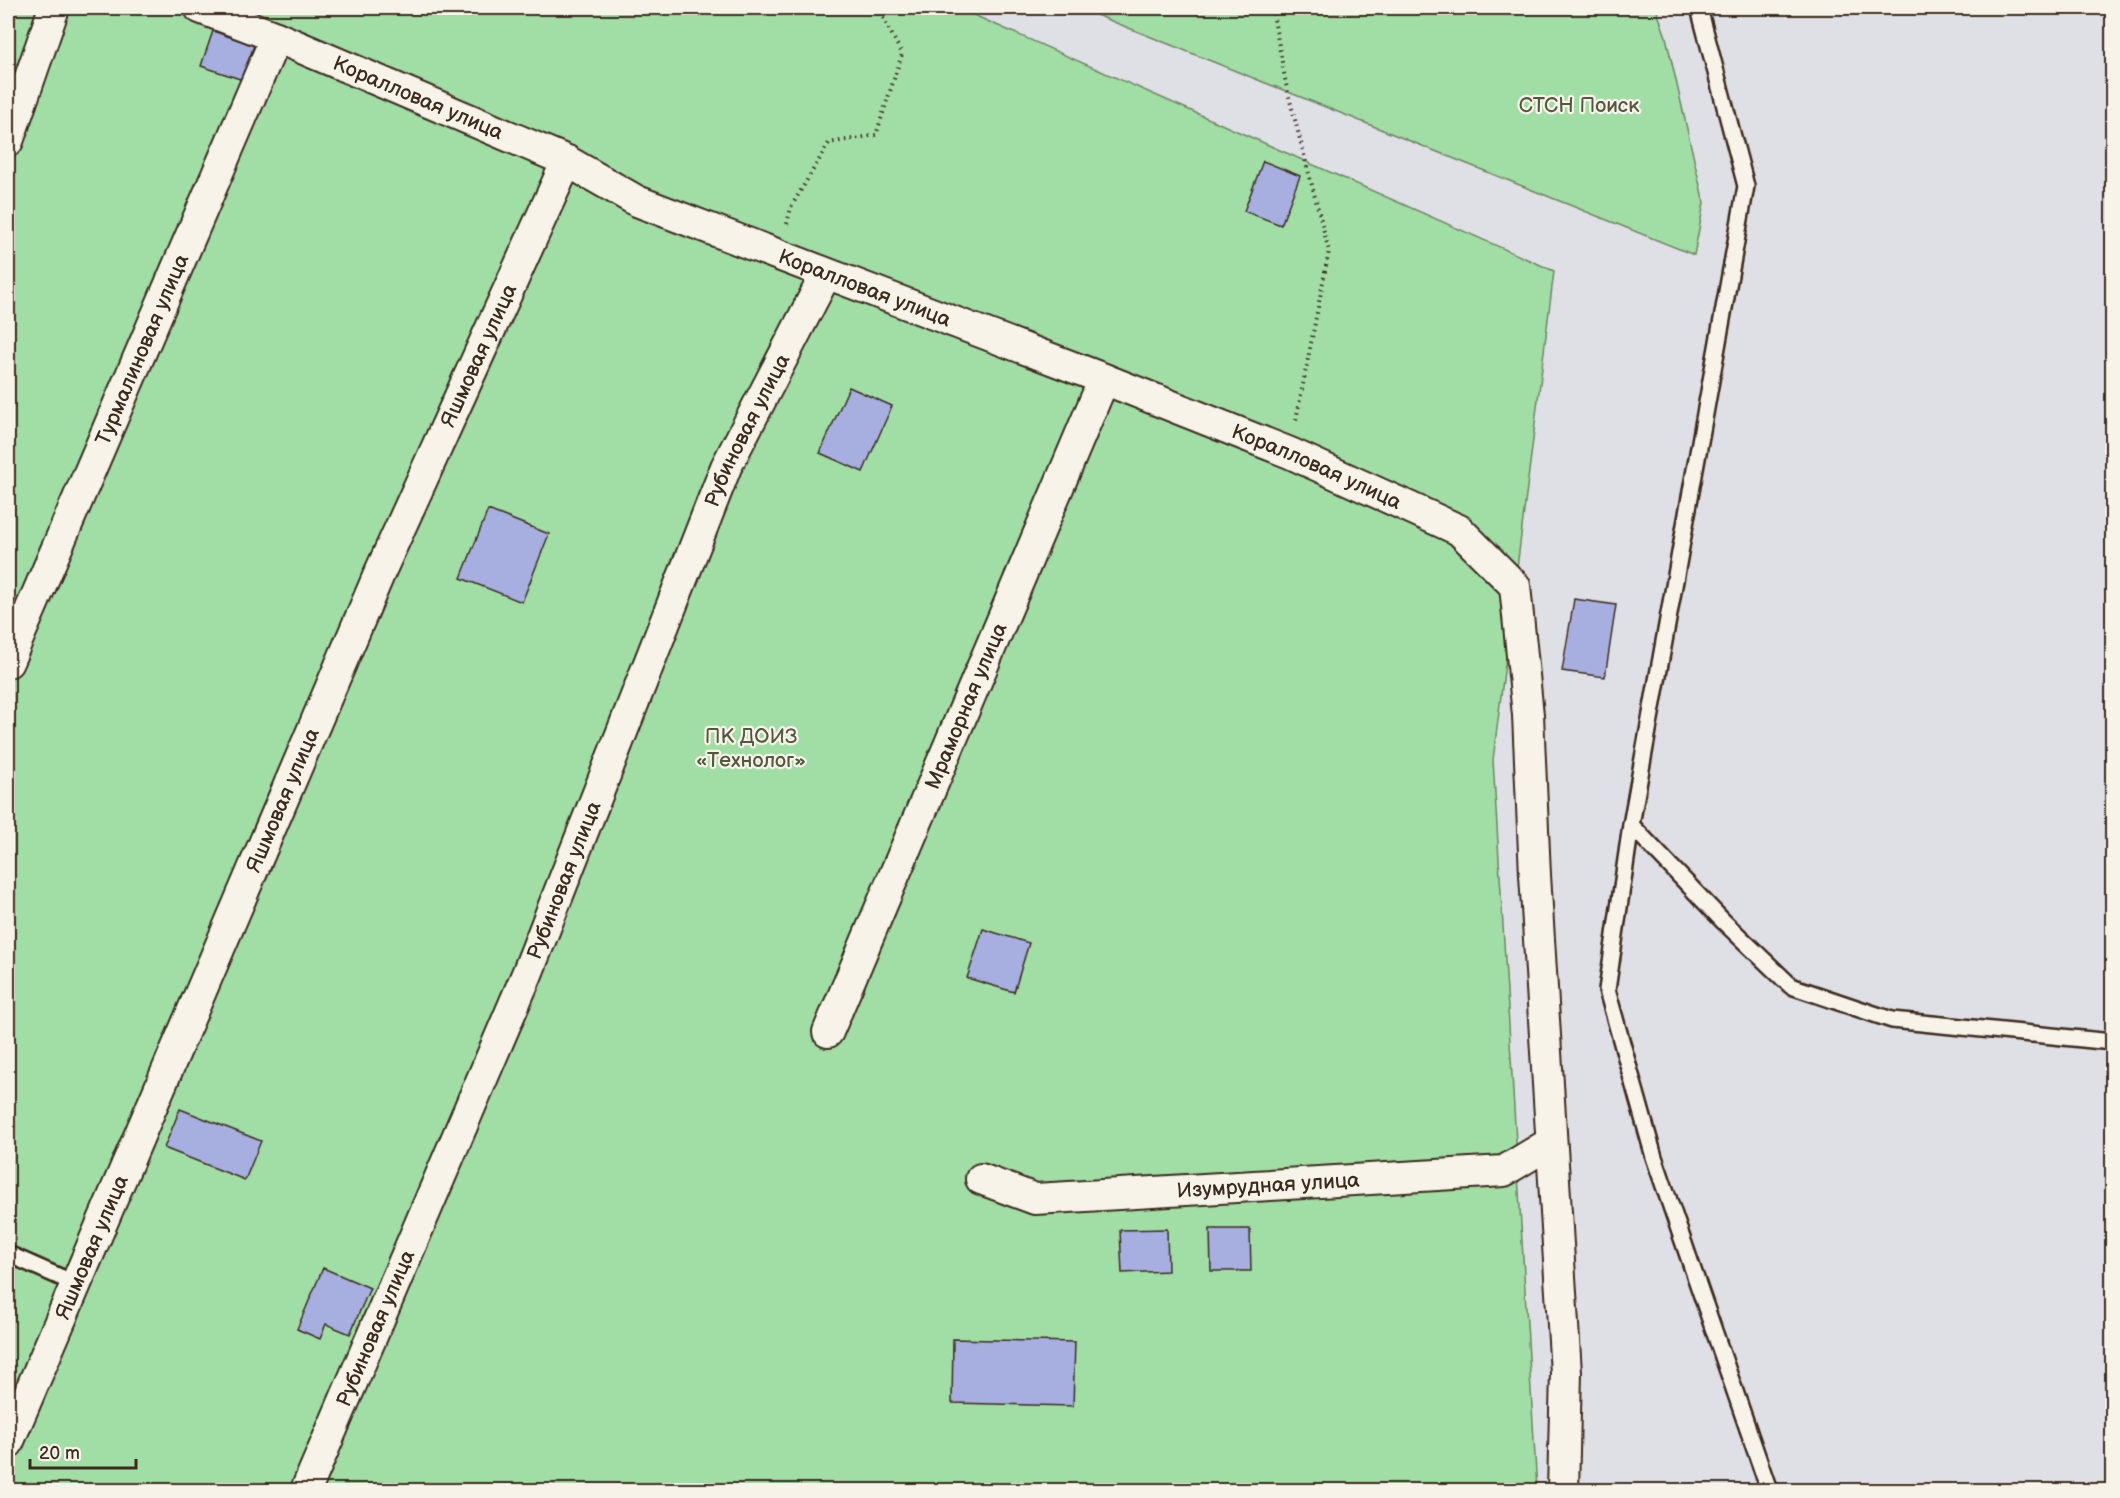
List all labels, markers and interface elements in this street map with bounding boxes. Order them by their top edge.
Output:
street label: Коралловая улица [329,50,508,145]
park label: СТСН Поиск [1519,93,1639,118]
street label: Коралловая улица [775,244,955,332]
street label: Турмалиновая улица [90,250,194,449]
street label: Яшмовая улица [435,279,522,431]
street label: Рубиновая улица [699,349,795,511]
street label: Коралловая улица [1228,419,1406,515]
street label: Мраморная улица [920,618,1012,793]
street label: Яшмовая улица [241,724,325,876]
park label: ПК ДОИЗ «Технолог» [696,724,806,773]
street label: Рубиновая улица [521,797,606,963]
street label: Изумрудная улица [1176,1167,1361,1203]
street label: Яшмовая улица [50,1171,134,1323]
street label: Рубиновая улица [331,1246,420,1410]
scale bar [30,1432,136,1470]
text: 20 m [39,1443,80,1464]

